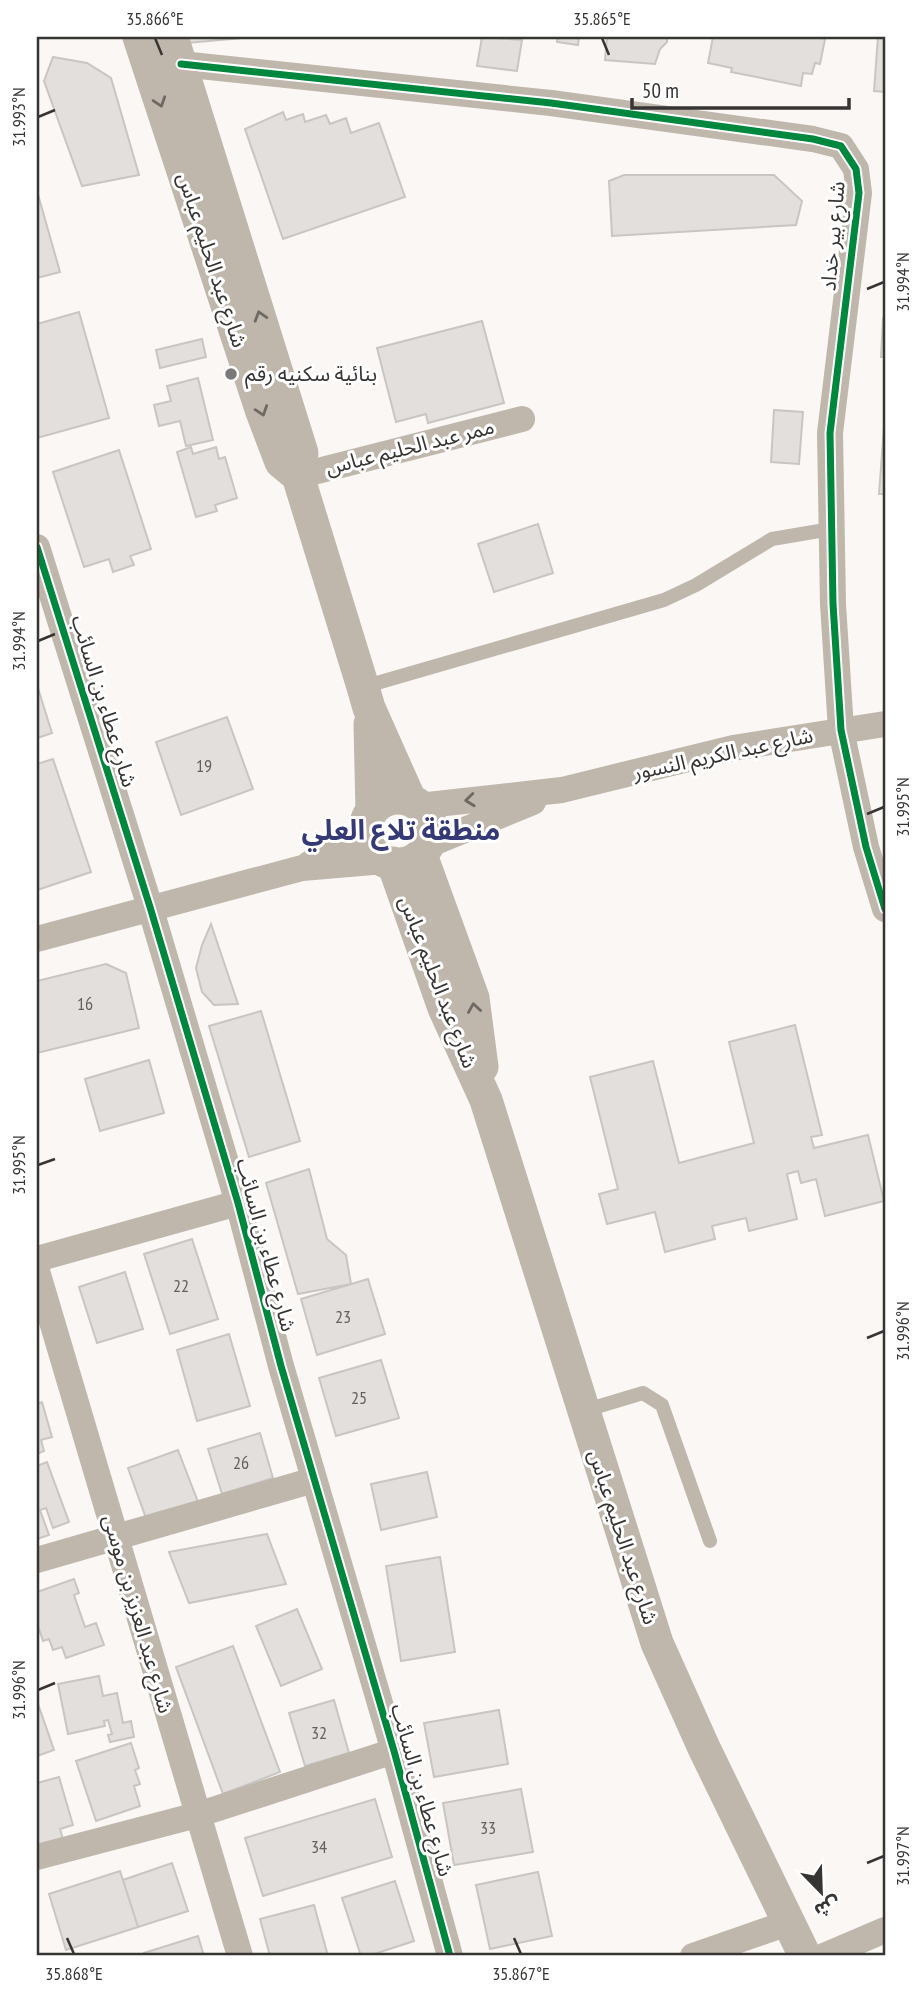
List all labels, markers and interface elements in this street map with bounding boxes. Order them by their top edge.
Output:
text: 35.866°E [126,7,184,30]
text: 35.865°E [573,7,631,30]
scale bar [632,66,848,110]
text: 50 m [642,77,679,104]
text: 31.993°N [7,87,30,147]
one-way arrow [152,95,166,107]
street label: شارع عبد الحليم عباس [170,169,253,351]
street label: شارع بير خداد [814,180,853,292]
text: 31.994°N [891,252,914,312]
one-way arrow [253,310,268,322]
place label: بنائية سكنيه رقم [245,360,377,389]
marker: بنائية سكنيه رقم [223,366,239,382]
one-way arrow [254,404,268,416]
street label: ممر عبد الحليم عباس [323,413,497,482]
text: 31.994°N [7,611,30,671]
street label: شارع عطاء بن السائب [64,612,143,791]
street label: شارع عبد الكريم النسور [629,721,816,788]
house number: 19 [196,754,212,777]
text: 31.995°N [891,777,914,837]
one-way arrow [464,792,475,807]
district label: منطقة تلاع العلي [302,811,500,852]
street label: شارع عبد الحليم عباس [391,892,484,1072]
house number: 16 [77,992,93,1015]
one-way arrow [467,1002,482,1014]
text: 31.995°N [7,1135,30,1195]
street label: شارع عطاء بن السائب [228,1155,303,1335]
house number: 22 [173,1274,189,1297]
text: 31.996°N [891,1301,914,1361]
house number: 23 [335,1305,351,1328]
house number: 25 [351,1386,367,1409]
street label: شارع عبد الحليم عباس [581,1446,664,1628]
house number: 26 [233,1451,249,1474]
street label: شارع عبد العزيز بن موسى [95,1512,180,1717]
text: 31.996°N [7,1660,30,1720]
street label: شارع عطاء بن السائب [383,1700,460,1880]
house number: 32 [311,1721,327,1744]
house number: 33 [480,1816,496,1839]
text: 31.997°N [891,1826,914,1886]
house number: 34 [311,1835,327,1858]
north arrow [786,1856,856,1926]
text: ش [811,1892,844,1924]
text: 35.868°E [45,1962,103,1985]
text: 35.867°E [492,1962,550,1985]

